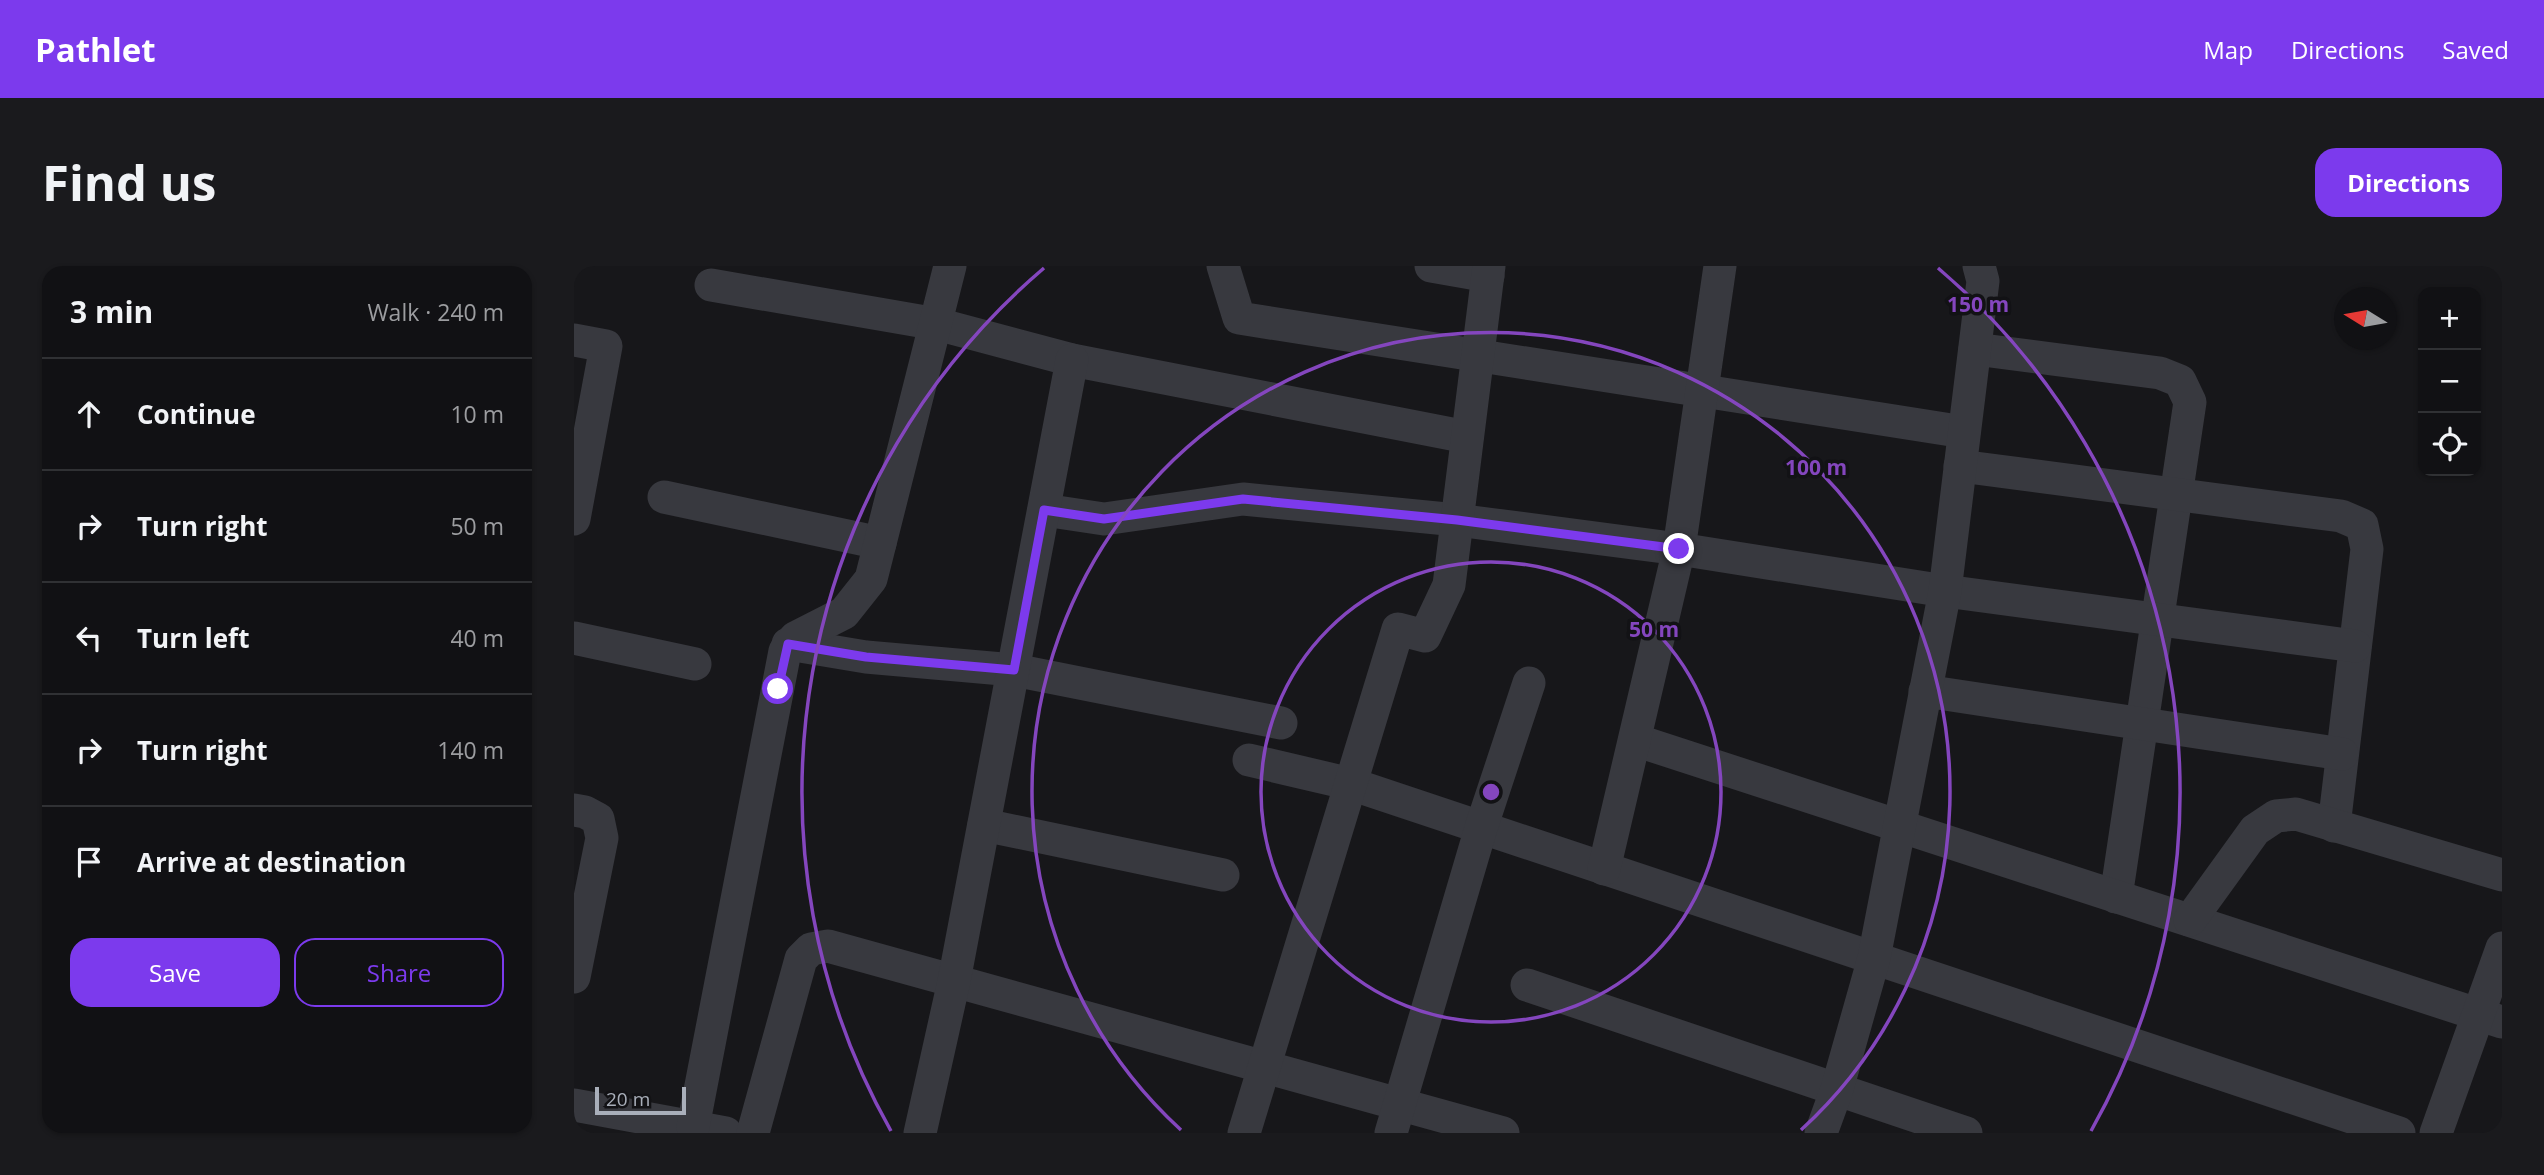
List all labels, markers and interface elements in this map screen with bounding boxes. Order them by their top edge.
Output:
text: Pathlet [35,27,156,72]
text: Map [2203,33,2253,66]
text: Directions [2291,33,2404,66]
text: Saved [2442,33,2509,66]
button: Directions [2315,148,2502,217]
text: Find us [42,149,216,215]
north arrow [2334,287,2397,350]
map controls [2418,287,2481,476]
button: + [2418,287,2481,350]
text: 150 m [1947,290,2009,318]
text: 3 min [70,291,153,332]
text: Walk · 240 m [367,296,504,328]
button: − [2418,350,2481,413]
icon: ahead [70,395,108,433]
text: Continue [137,396,256,432]
text: 10 m [450,398,504,430]
button: locate [2418,413,2481,476]
text: 100 m [1785,453,1847,481]
icon: right [70,507,108,545]
text: Turn right [137,508,268,544]
text: 50 m [450,510,504,542]
route end [1663,533,1694,564]
text: 50 m [1629,615,1679,643]
icon: left [70,619,108,657]
text: Turn left [137,620,249,656]
text: 40 m [450,622,504,654]
route start [762,673,793,704]
icon: right [70,731,108,769]
text: Turn right [137,732,268,768]
text: 140 m [437,734,504,766]
centre of rings [1479,780,1503,804]
icon: arrive [70,843,108,881]
text: Arrive at destination [137,844,406,880]
button: Save [70,938,280,1007]
button: Share [294,938,504,1007]
scale bar [595,1084,686,1116]
text: 20 m [606,1086,650,1112]

